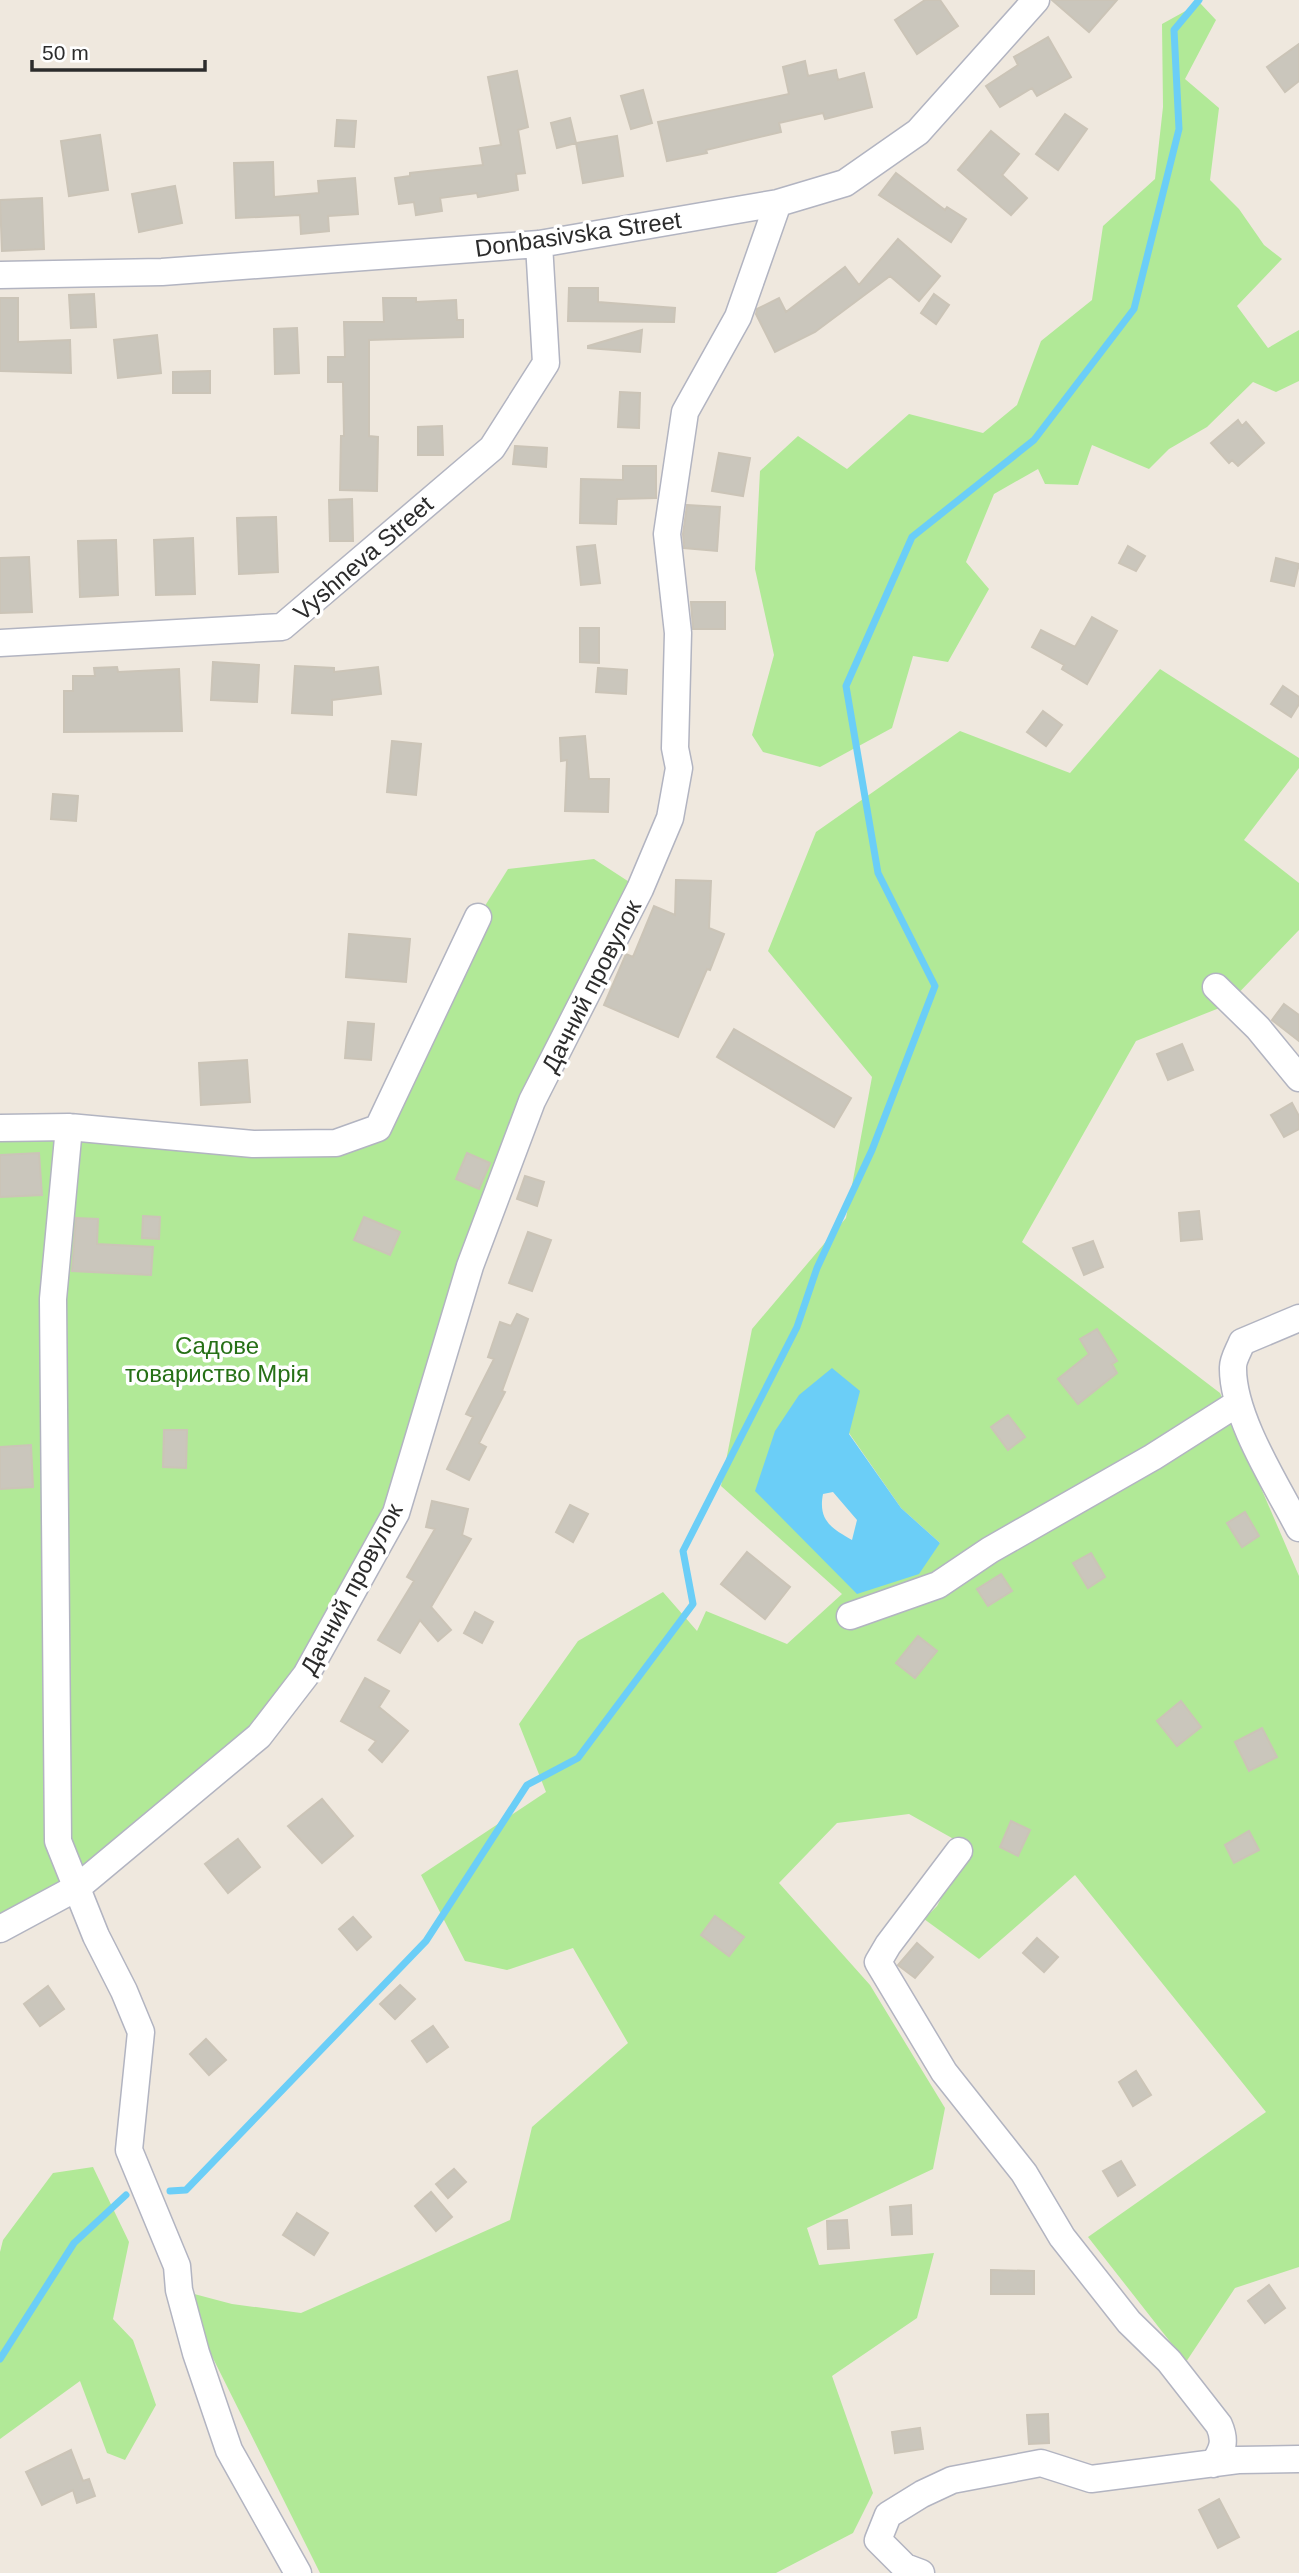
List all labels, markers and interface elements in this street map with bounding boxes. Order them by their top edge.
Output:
scale bar [32,28,205,72]
text: 50 m [42,41,89,64]
street label: Donbasivska Street [473,206,683,262]
street label: Vyshneva Street [288,490,438,626]
street label: Дачний провулок [536,895,646,1077]
park label: Садове товариство Мрія [125,1332,309,1387]
street label: Дачний провулок [295,1498,408,1679]

